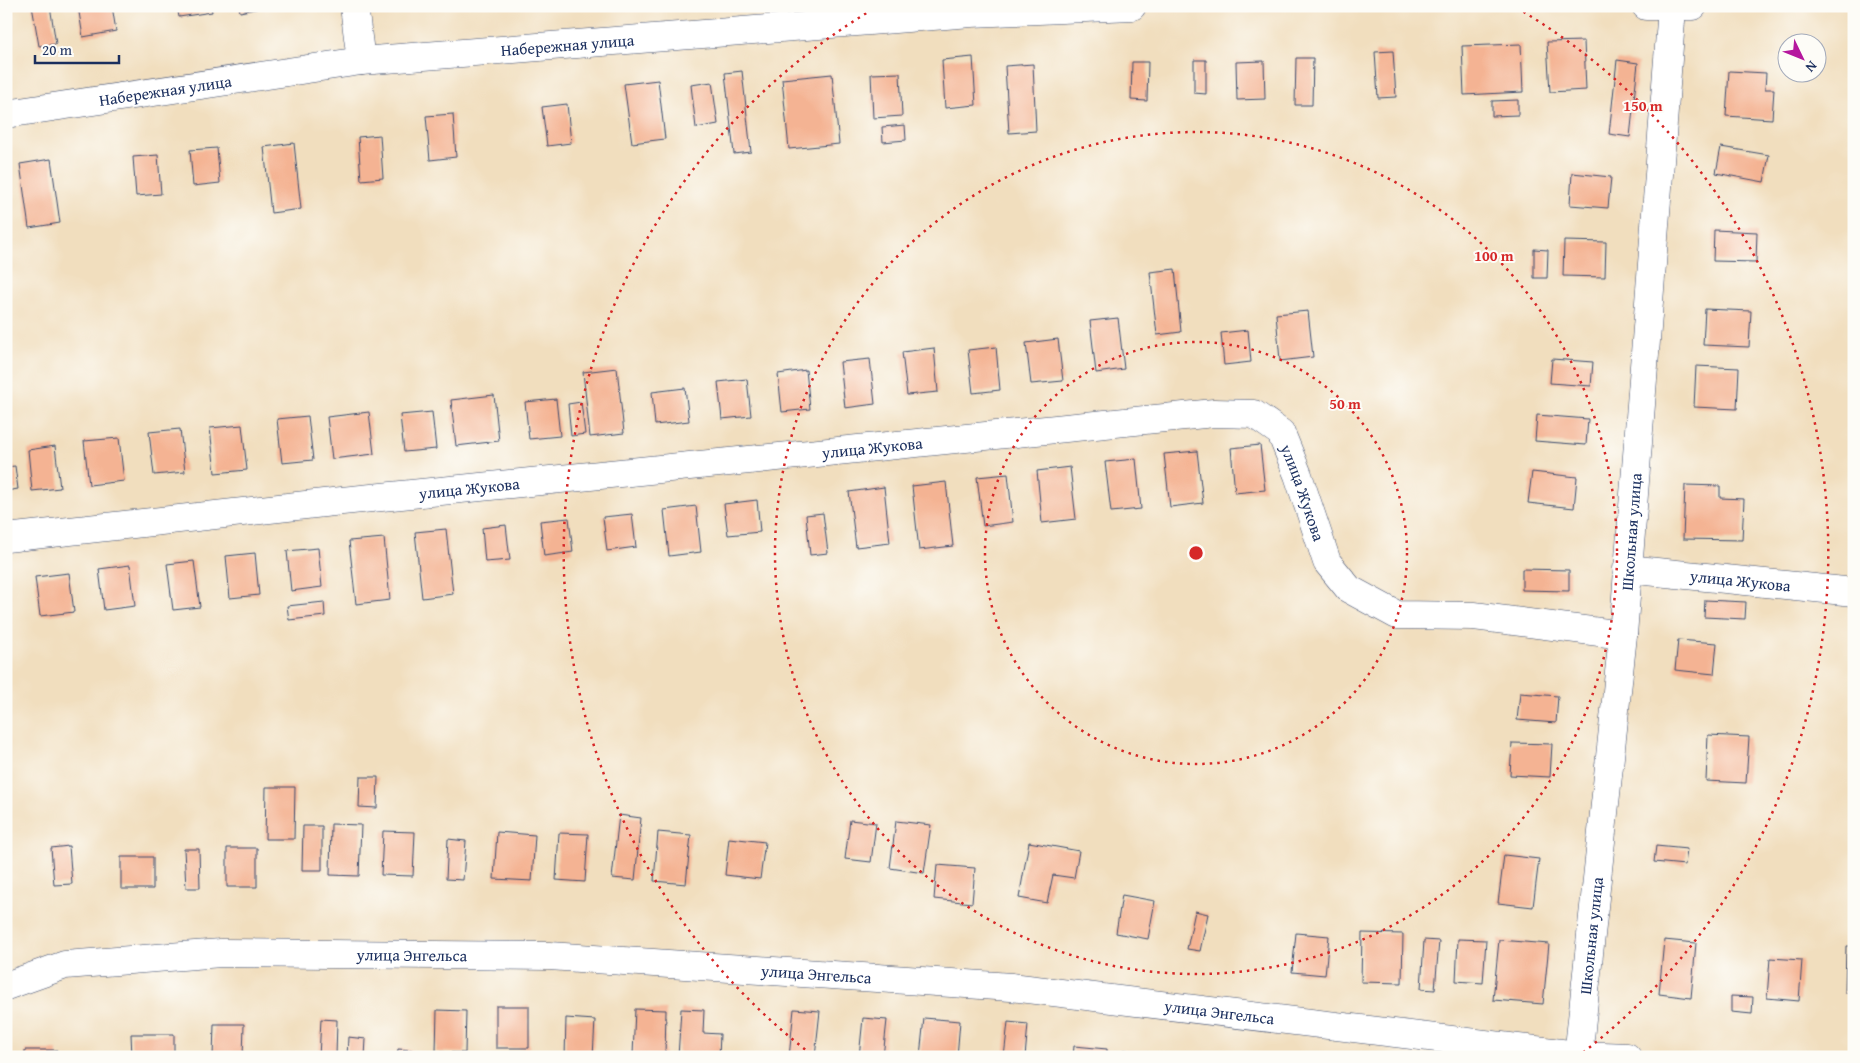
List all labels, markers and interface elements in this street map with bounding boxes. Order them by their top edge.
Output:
street label: Набережная улица [500,28,635,62]
scale bar [35,32,119,64]
north arrow [1778,32,1828,82]
text: 20 m [42,39,73,60]
text: N [1801,57,1822,78]
street label: Набережная улица [97,68,233,112]
text: 150 m [1623,95,1663,116]
text: 100 m [1474,245,1514,266]
text: 50 m [1329,393,1361,414]
street label: улица Жукова [820,430,924,465]
street label: улица Жукова [1274,440,1331,544]
street label: улица Жукова [417,471,521,505]
street label: Школьная улица [1615,472,1648,592]
centre of rings [1187,544,1205,562]
street label: улица Жукова [1688,563,1792,598]
street label: Школьная улица [1573,875,1609,996]
street label: улица Энгельса [356,942,468,967]
street label: улица Энгельса [759,958,873,990]
street label: улица Энгельса [1162,993,1276,1031]

